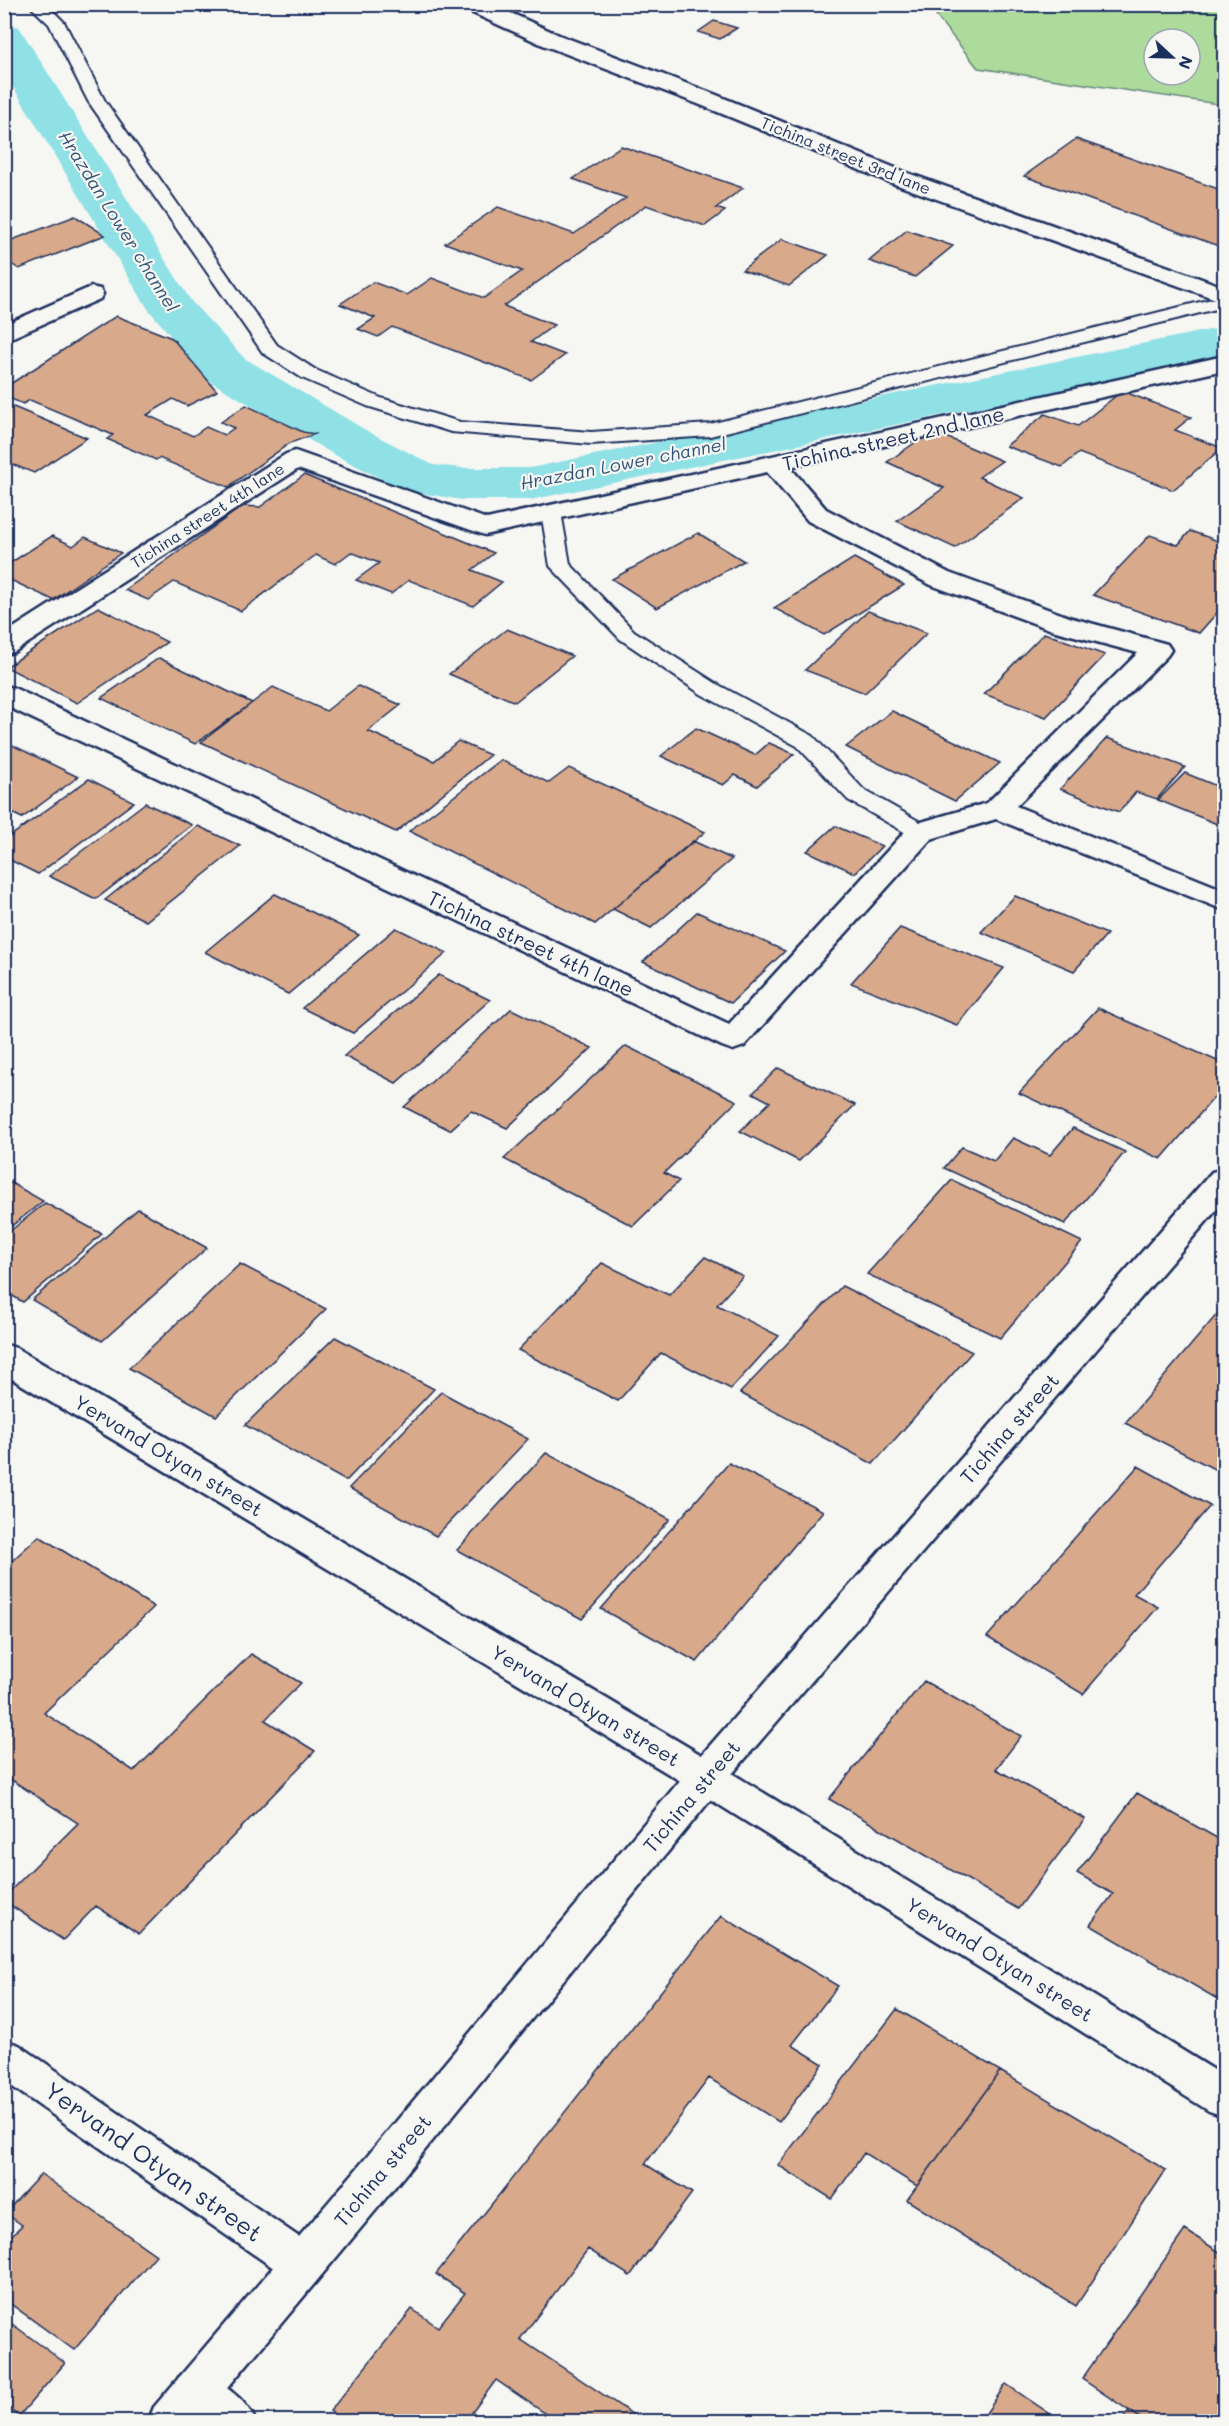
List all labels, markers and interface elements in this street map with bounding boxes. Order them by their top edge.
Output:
north arrow [1142,27,1202,87]
text: N [1174,53,1198,72]
street label: Tichina street 3rd lane [758,111,934,199]
water label: Hrazdan Lower channel [53,126,185,316]
street label: Tichina street 2nd lane [779,400,1007,476]
water label: Hrazdan Lower channel [518,431,728,495]
street label: Tichina street 4th lane [126,457,288,573]
street label: Tichina street 4th lane [424,884,638,1002]
street label: Tichina street [954,1367,1064,1489]
street label: Yervand Otyan street [70,1388,268,1522]
street label: Yervand Otyan street [487,1638,685,1772]
street label: Tichina street [637,1735,745,1857]
street label: Yervand Otyan street [902,1891,1098,2027]
street label: Yervand Otyan street [39,2074,269,2248]
street label: Tichina street [328,2109,436,2231]

